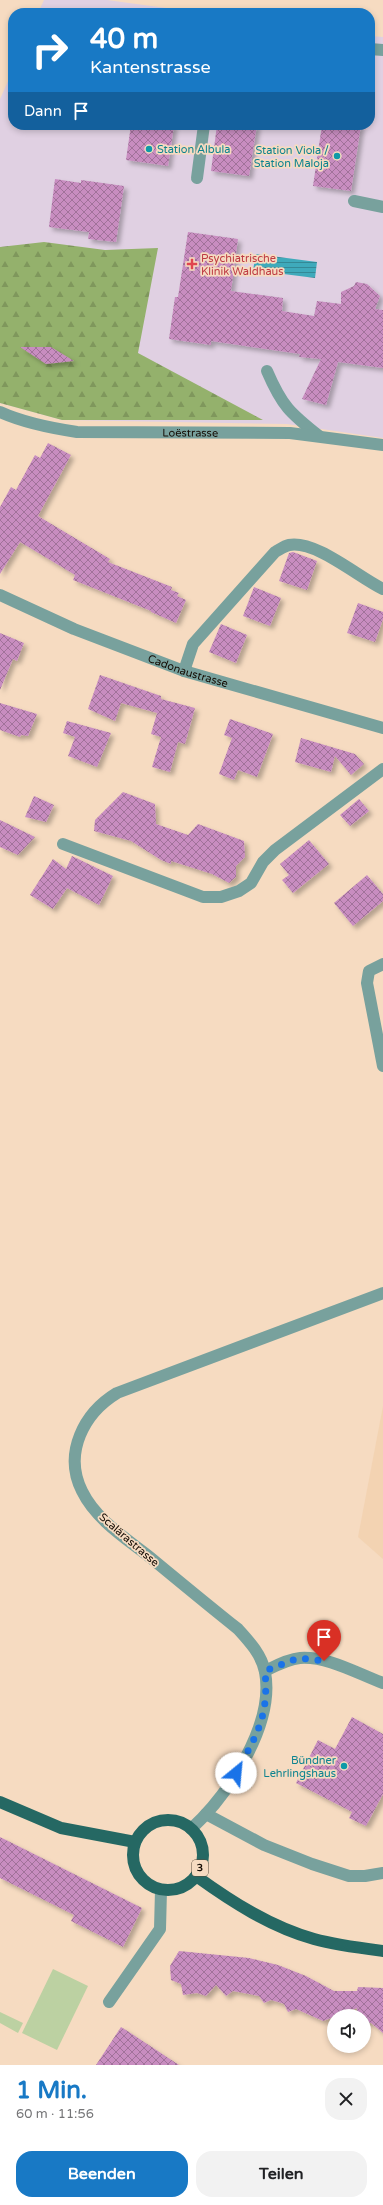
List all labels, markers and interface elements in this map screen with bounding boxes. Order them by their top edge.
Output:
text: 40 m [90,22,158,56]
icon: right [24,24,76,76]
text: Kantenstrasse [90,56,211,78]
icon: arrive [70,100,92,122]
text: Dann [24,102,62,120]
place label: Station Albula [157,143,230,156]
marker: Station Albula [144,144,154,154]
place label: Station Viola / Station Maloja [254,144,329,170]
marker: Station Viola / Station Maloja [332,151,342,161]
place label: Psychiatrische Klinik Waldhaus [201,252,284,278]
marker: Psychiatrische Klinik Waldhaus [186,258,198,270]
street label: Loëstrasse [162,426,218,439]
street label: Cadonaustrasse [146,651,230,690]
street label: Scalärastrasse [97,1511,161,1569]
pin [307,1620,341,1661]
icon: arrive [313,1626,335,1648]
position arrow [215,1752,257,1794]
place label: Bündner Lehrlingshaus [263,1754,337,1780]
marker: Bündner Lehrlingshaus [339,1761,349,1771]
road number: 3 [192,1860,208,1876]
map controls [327,2009,371,2053]
button: sound [327,2009,371,2053]
text: 1 Min. [16,2076,87,2105]
button: close [325,2078,367,2120]
text: 60 m · 11:56 [16,2106,94,2122]
button: Beenden [16,2151,188,2197]
button: Teilen [196,2151,367,2197]

